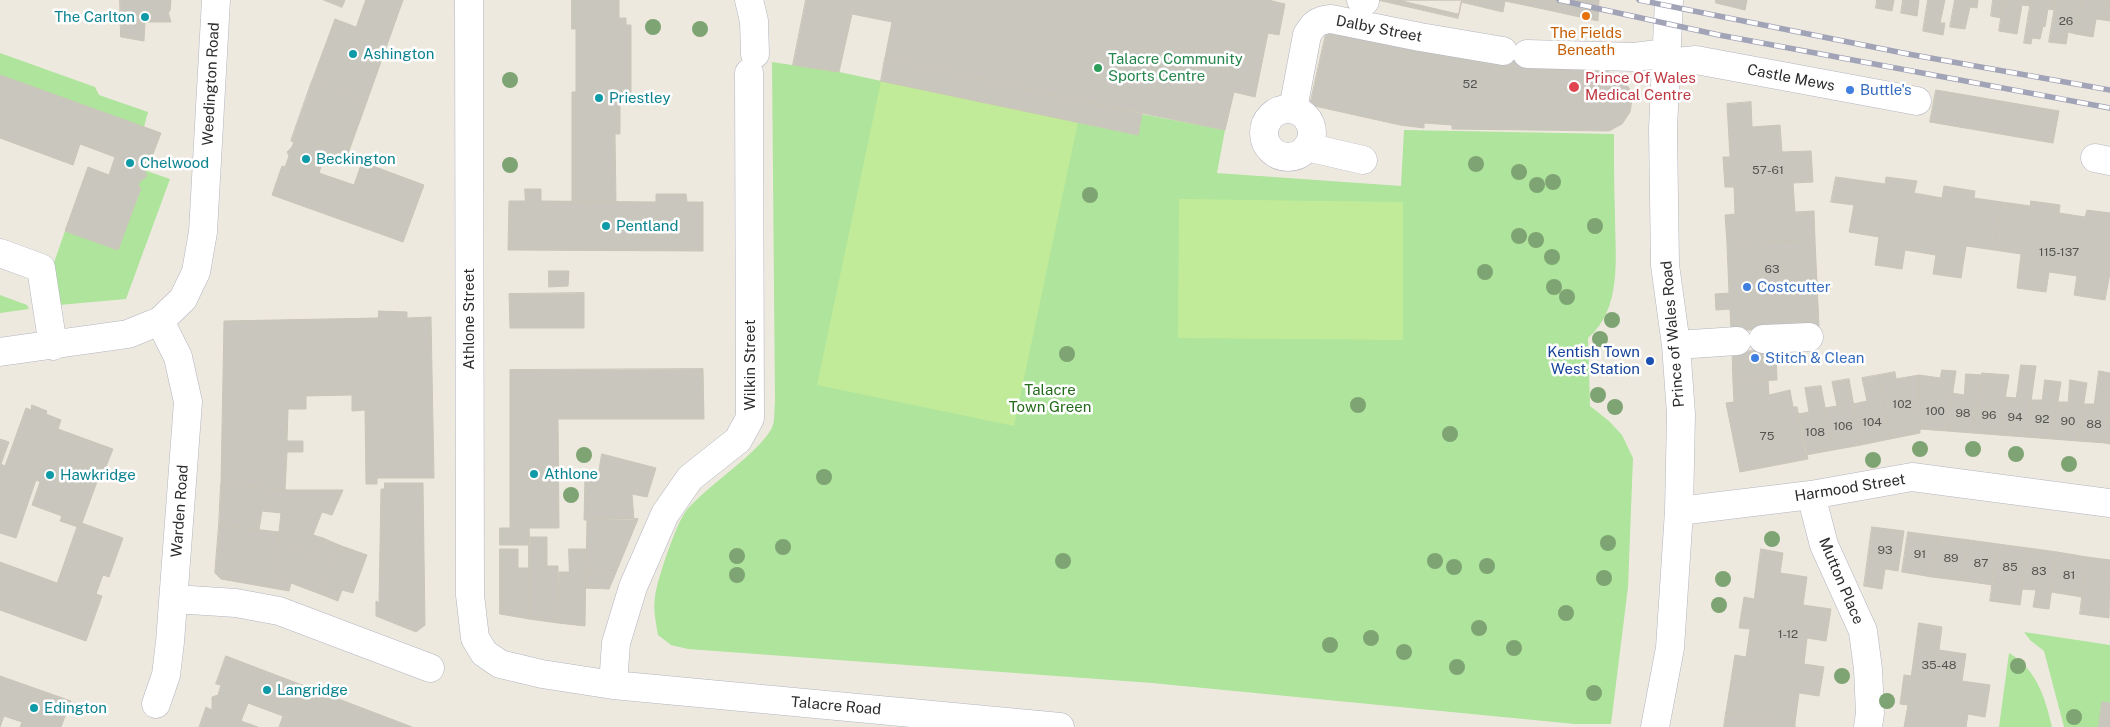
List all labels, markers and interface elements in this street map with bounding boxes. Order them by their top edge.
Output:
place label: The Carlton [54,8,135,26]
marker: The Fields Beneath [1580,10,1592,22]
marker: The Carlton [139,11,151,23]
street label: Dalby Street [1334,12,1424,46]
house number: 26 [2059,14,2073,28]
street label: Weedington Road [199,22,223,146]
place label: The Fields Beneath [1550,24,1622,59]
place label: Ashington [363,45,434,63]
marker: Ashington [347,48,359,60]
place label: Talacre Community Sports Centre [1108,50,1243,85]
street label: Castle Mews [1746,61,1836,95]
marker: Talacre Community Sports Centre [1092,62,1104,74]
place label: Prince Of Wales Medical Centre [1585,69,1696,104]
house number: 52 [1463,77,1477,91]
marker: Prince Of Wales Medical Centre [1567,80,1581,94]
place label: Buttle's [1860,81,1912,99]
marker: Buttle's [1844,84,1856,96]
place label: Priestley [609,89,670,107]
marker: Priestley [593,92,605,104]
place label: Beckington [316,150,396,168]
marker: Beckington [300,153,312,165]
place label: Chelwood [140,154,209,172]
marker: Chelwood [124,157,136,169]
house number: 57-61 [1752,163,1784,177]
place label: Pentland [616,217,678,235]
marker: Pentland [600,220,612,232]
house number: 115-137 [2039,245,2079,259]
street label: Prince of Wales Road [1658,260,1688,408]
house number: 63 [1765,262,1779,276]
street label: Athlone Street [460,268,478,370]
place label: Costcutter [1757,278,1831,296]
marker: Costcutter [1741,281,1753,293]
street label: Wilkin Street [741,320,759,410]
place label: Kentish Town West Station [1547,343,1640,378]
place label: Stitch & Clean [1765,349,1864,367]
marker: Stitch & Clean [1749,352,1761,364]
marker: Kentish Town West Station [1644,355,1656,367]
park label: Talacre Town Green [1009,381,1091,416]
house number: 102 [1892,397,1912,411]
house number: 100 [1925,404,1945,418]
house number: 98 [1955,406,1971,420]
house number: 96 [1982,408,1996,422]
house number: 94 [2007,410,2023,424]
house number: 92 [2035,412,2049,426]
house number: 90 [2061,414,2075,428]
house number: 104 [1862,415,1882,429]
house number: 88 [2086,417,2102,431]
house number: 106 [1833,419,1853,433]
house number: 108 [1805,425,1825,439]
house number: 75 [1760,429,1774,443]
street label: Warden Road [168,464,192,558]
place label: Athlone [544,465,598,483]
place label: Hawkridge [60,466,136,484]
marker: Athlone [528,468,540,480]
marker: Hawkridge [44,469,56,481]
street label: Harmood Street [1793,470,1907,506]
street label: Mutton Place [1815,535,1867,627]
house number: 93 [1878,543,1892,557]
house number: 91 [1914,547,1926,561]
house number: 89 [1943,551,1959,565]
house number: 87 [1974,556,1988,570]
house number: 85 [2002,560,2018,574]
house number: 83 [2031,564,2047,578]
house number: 81 [2063,568,2075,582]
house number: 1-12 [1778,627,1798,641]
house number: 35-48 [1921,658,1957,672]
place label: Langridge [277,681,348,699]
marker: Langridge [261,684,273,696]
street label: Talacre Road [790,693,882,719]
place label: Edington [44,699,107,717]
marker: Edington [28,702,40,714]

